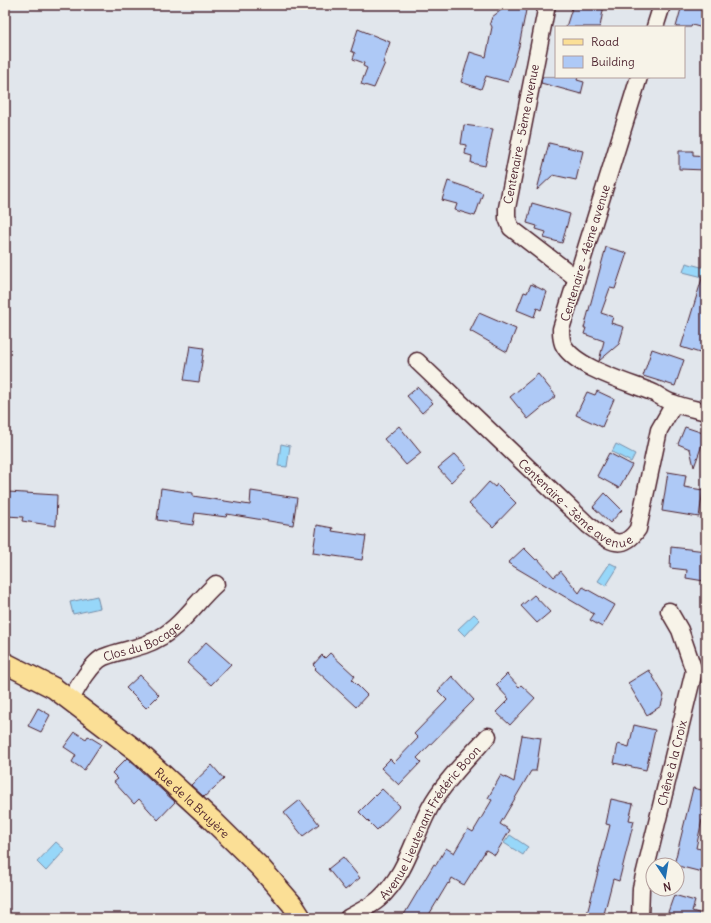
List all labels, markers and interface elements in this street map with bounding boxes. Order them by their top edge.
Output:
legend [555,26,685,78]
text: Road [591,34,619,49]
text: Building [591,54,635,69]
street label: Centenaire - 5ème avenue [500,63,542,205]
street label: Centenaire - 4ème avenue [557,183,613,323]
street label: Centenaire - 3ème avenue [516,455,635,550]
street label: Clos du Bocage [101,618,184,664]
street label: Chêne à la Croix [654,718,689,807]
street label: Avenue Lieutenant Frédéric Boon [376,742,483,902]
street label: Rue de la Bruyère [152,764,233,841]
north arrow [645,857,685,897]
text: N [662,879,672,894]

